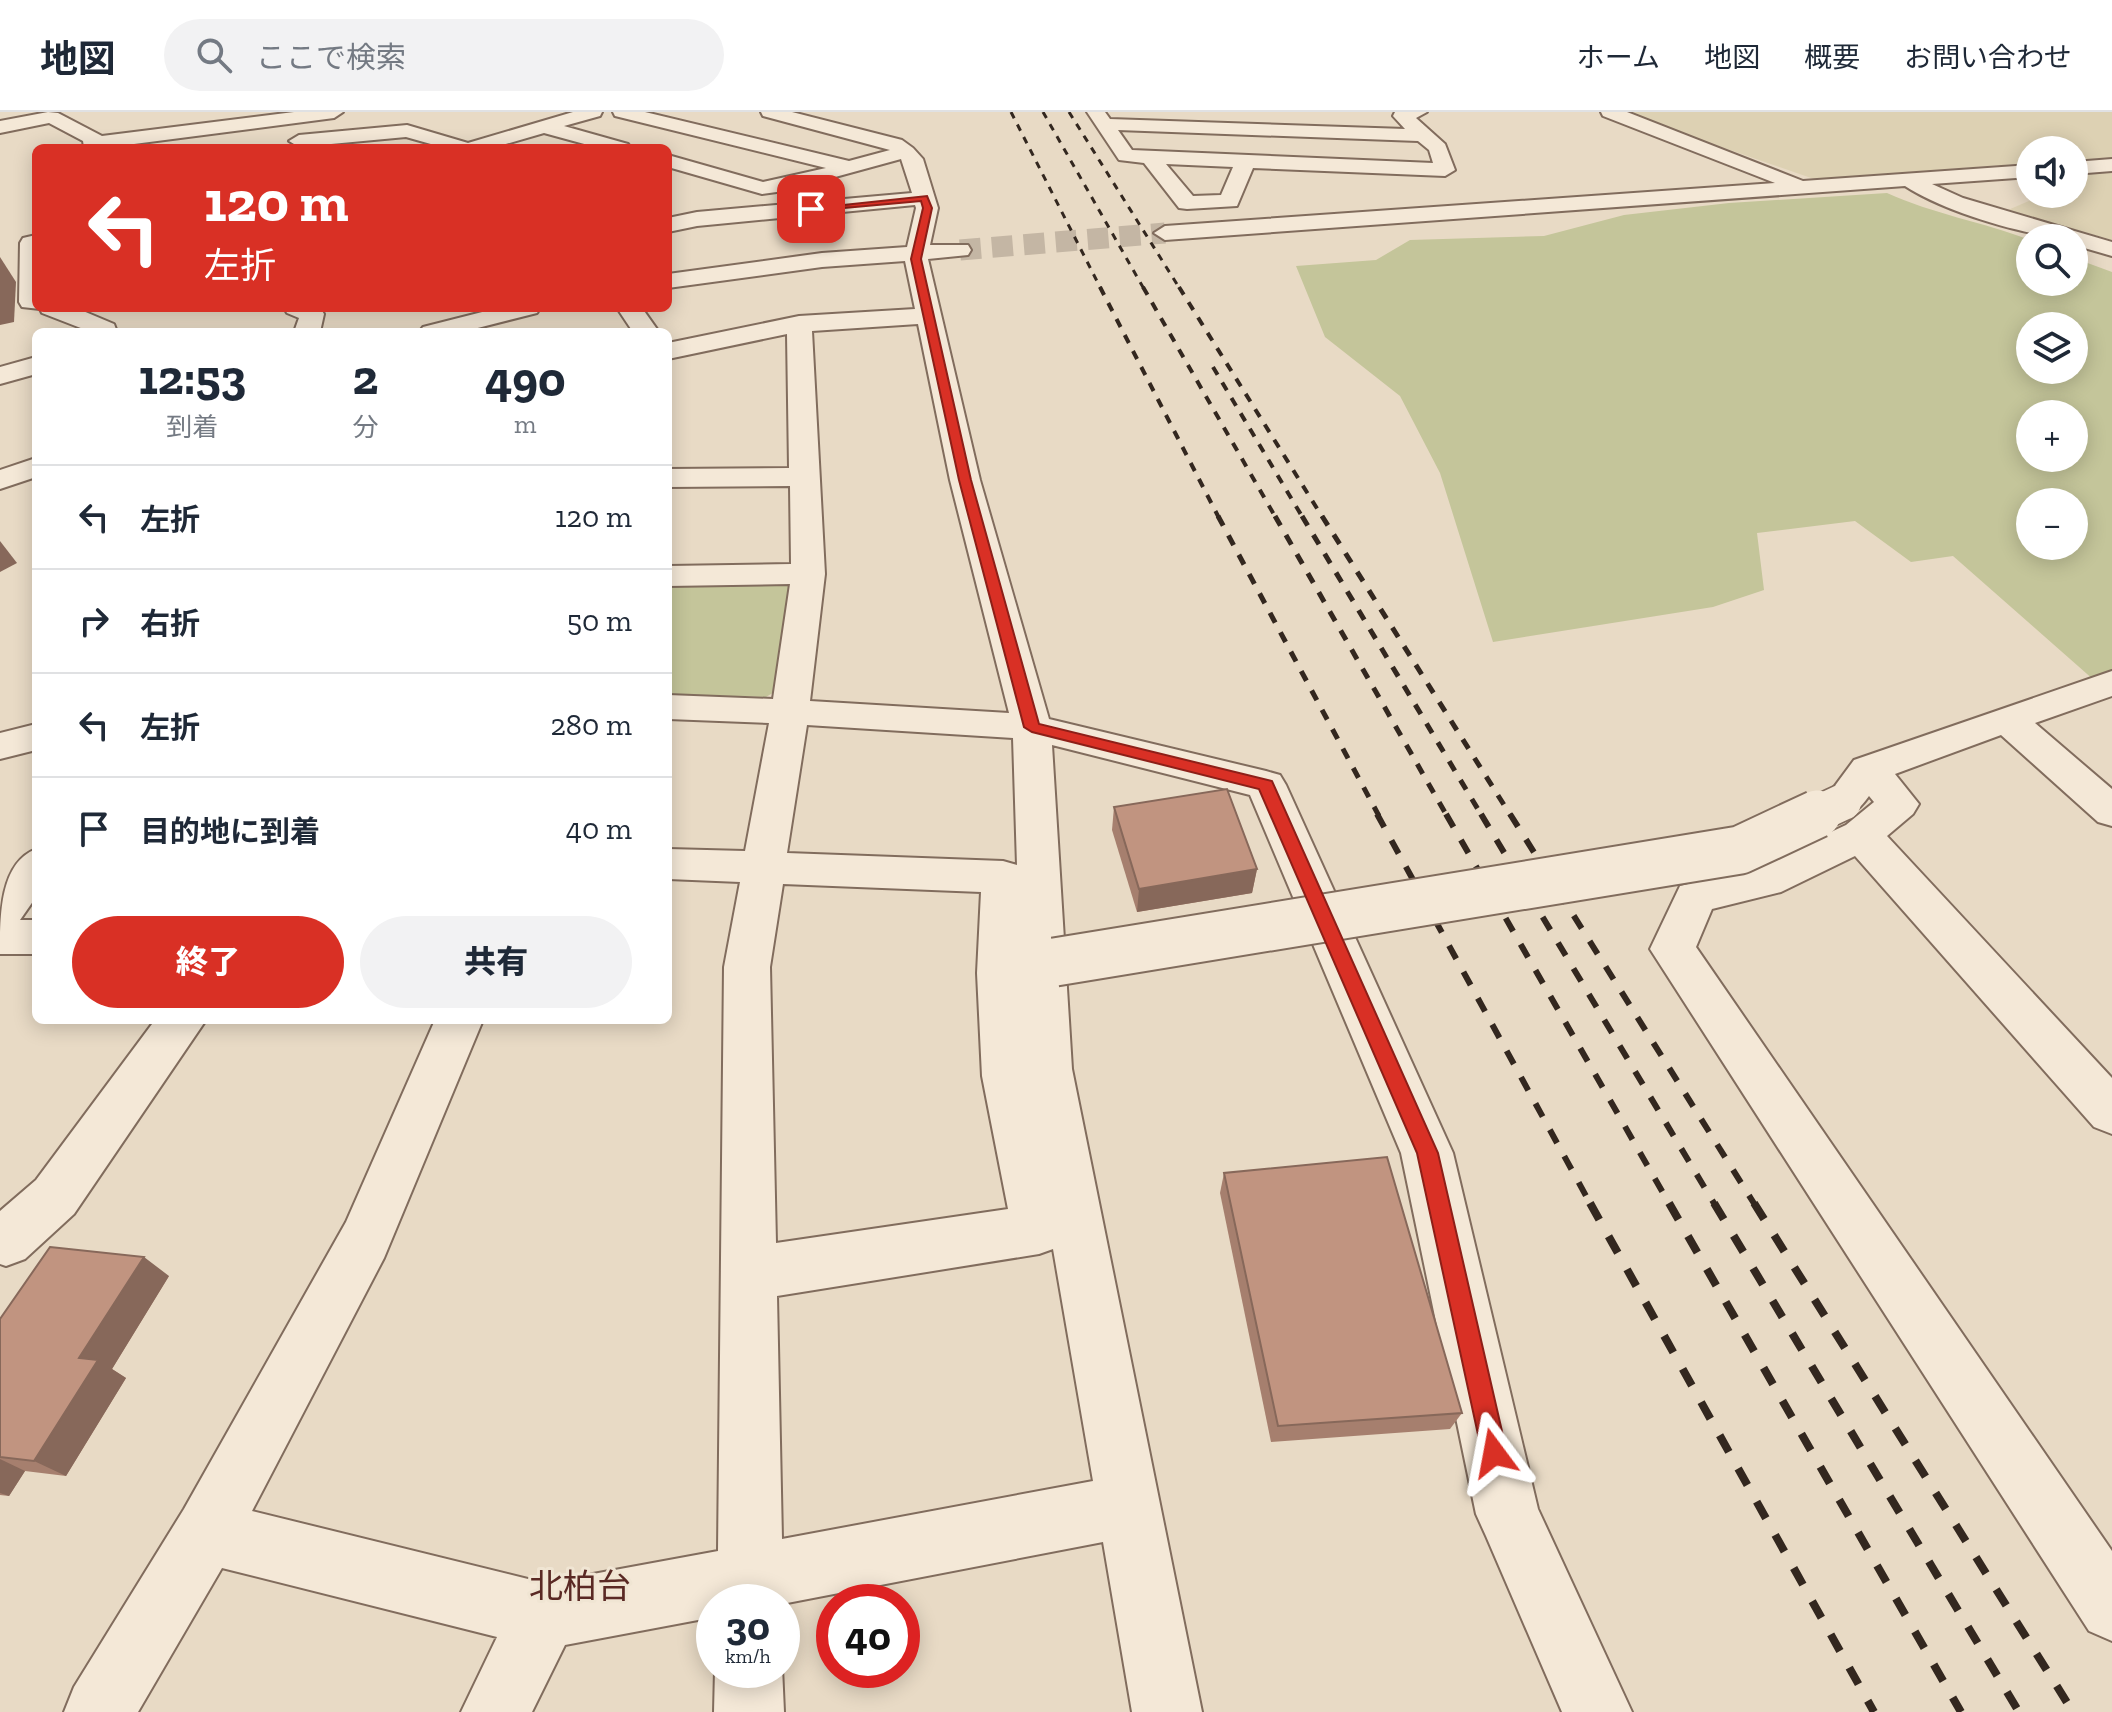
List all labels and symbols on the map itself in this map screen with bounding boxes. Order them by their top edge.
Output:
pin [777,175,845,243]
position arrow [1452,1411,1536,1495]
district label: 北柏台 [529,1566,631,1607]
speed limit sign: 40 [816,1584,920,1688]

